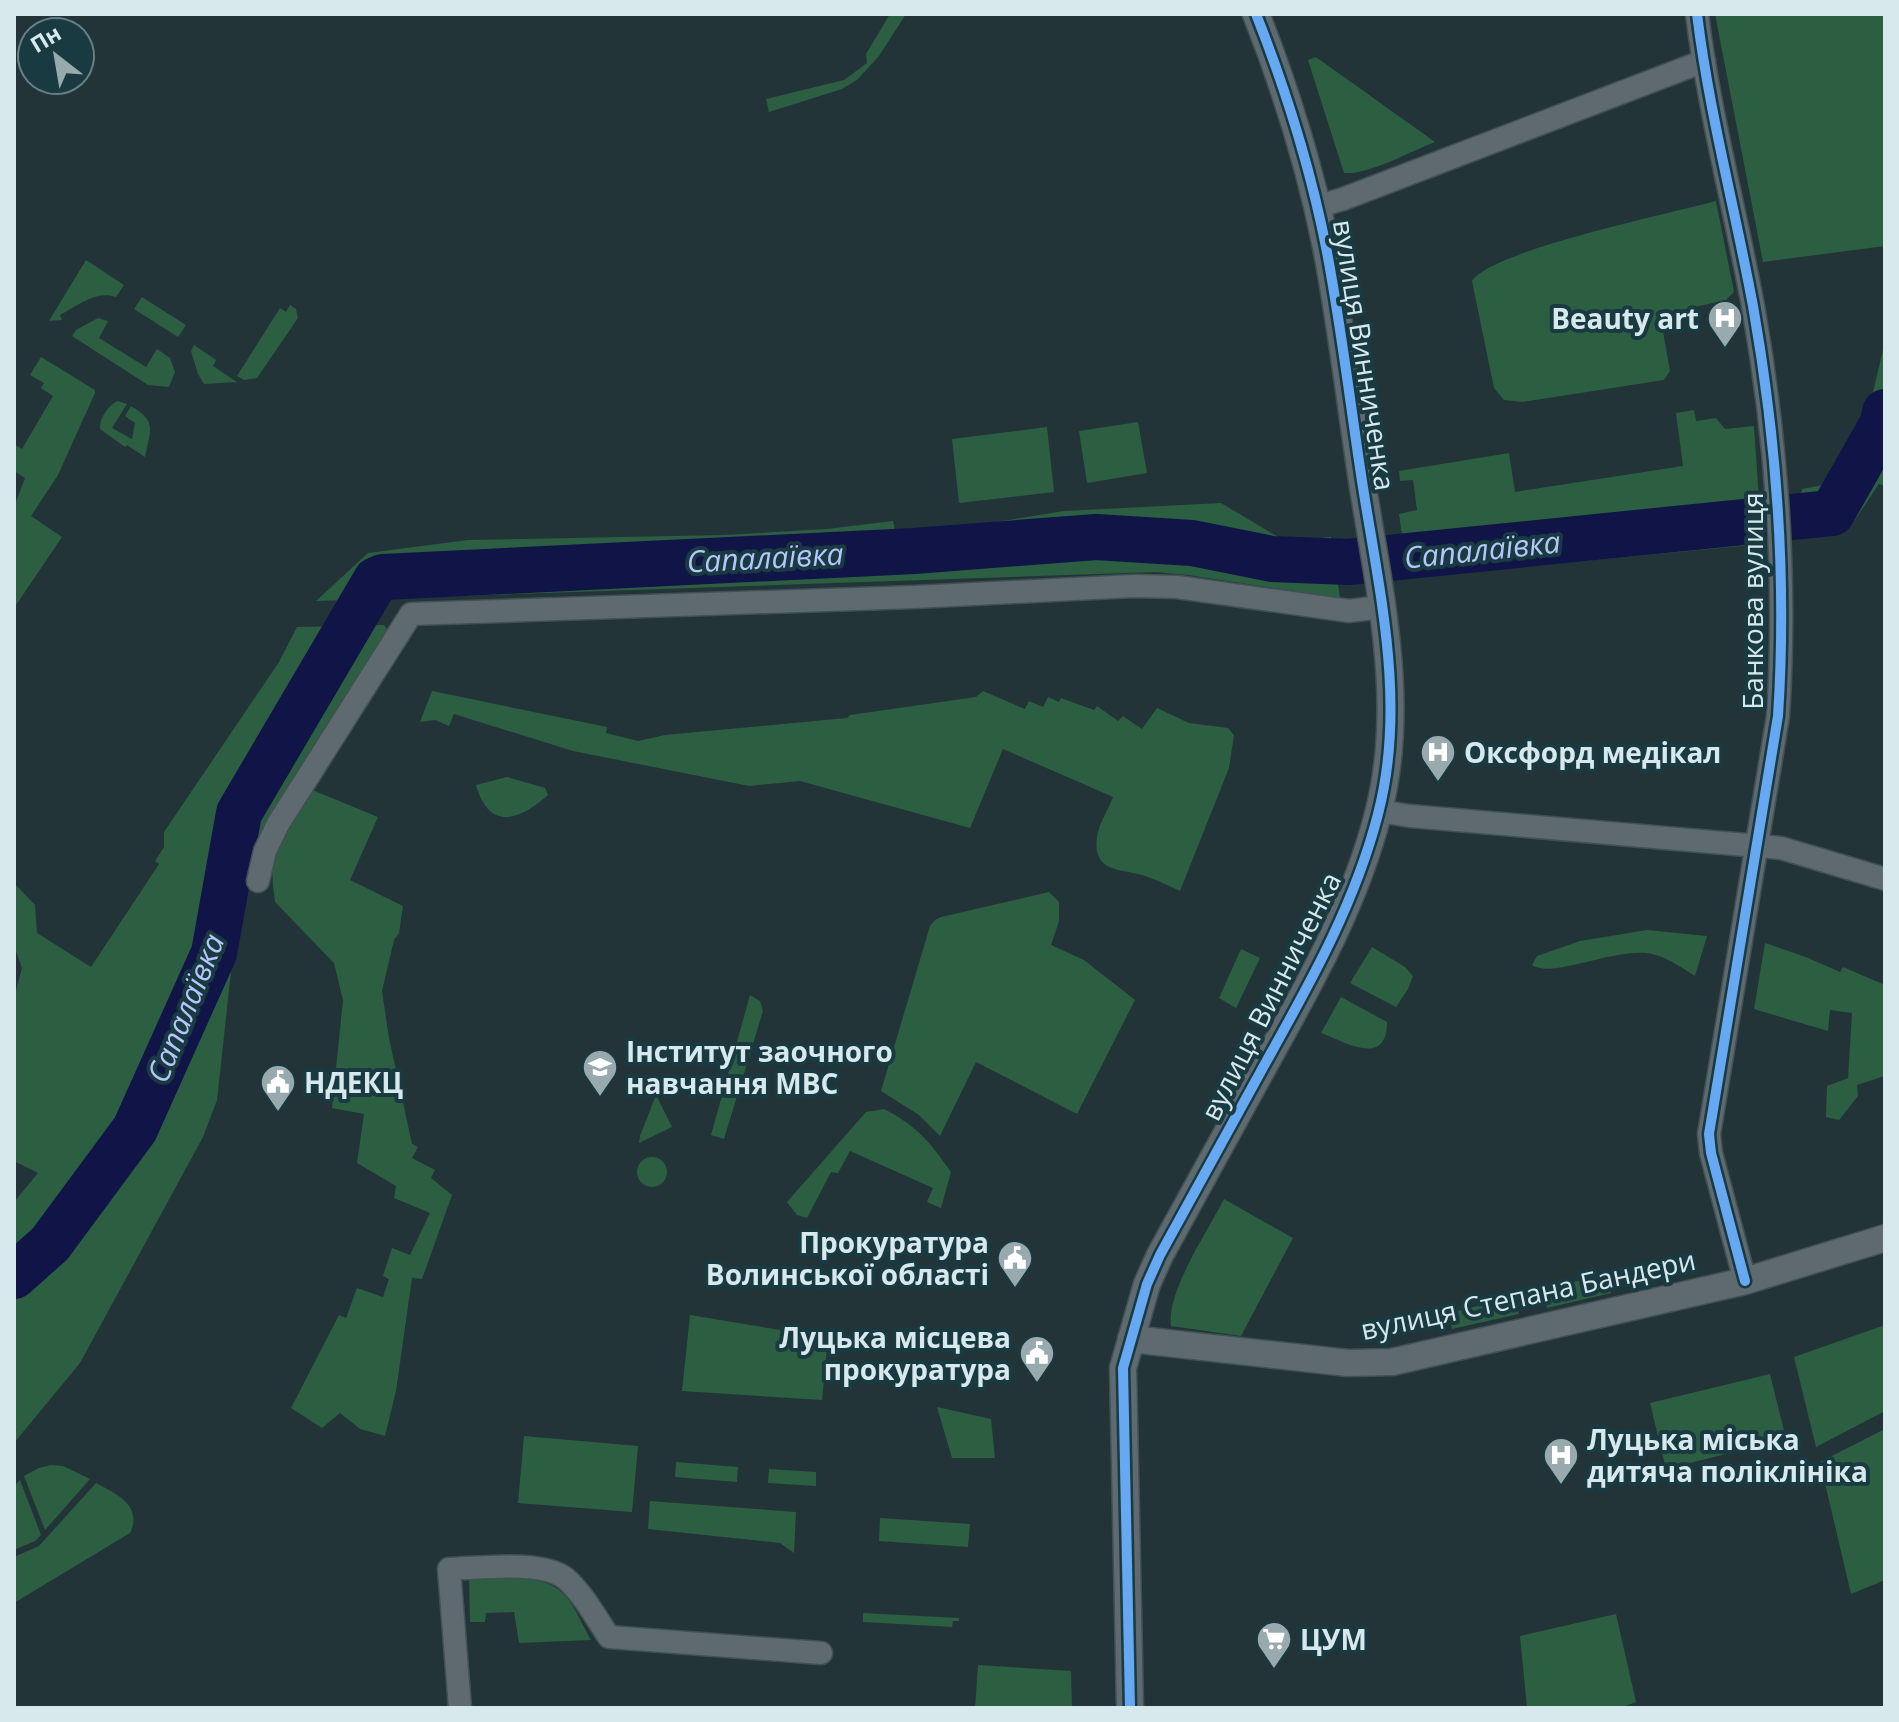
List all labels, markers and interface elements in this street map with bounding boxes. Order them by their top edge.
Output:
north arrow [16,16,96,96]
text: Пн [24,17,66,59]
street label: вулиця Винниченка [1325,217,1405,493]
place label: Beauty art [1551,299,1699,337]
hospital icon: Beauty art [1706,299,1744,349]
street label: Банкова вулиця [1733,492,1771,710]
water label: Сапалаївка [1402,520,1562,578]
water label: Сапалаївка [686,532,844,582]
hospital icon: Оксфорд медікал [1419,733,1457,783]
place label: Оксфорд медікал [1464,733,1721,771]
street label: вулиця Винниченка [1191,865,1349,1127]
water label: Сапалаївка [137,928,233,1088]
place label: Інститут заочного навчання МВС [626,1032,893,1102]
school or university icon: Інститут заочного навчання МВС [581,1048,619,1098]
public building icon: НДЕКЦ [259,1063,297,1113]
place label: НДЕКЦ [304,1063,403,1101]
place label: Прокуратура Волинської області [706,1223,989,1293]
public building icon: Прокуратура Волинської області [996,1239,1034,1289]
street label: вулиця Степана Бандери [1357,1240,1699,1348]
place label: Луцька місцева прокуратура [779,1318,1011,1388]
public building icon: Луцька місцева прокуратура [1018,1334,1056,1384]
place label: Луцька міська дитяча поліклініка [1587,1420,1868,1490]
hospital icon: Луцька міська дитяча поліклініка [1542,1436,1580,1486]
supermarket icon: ЦУМ [1255,1620,1293,1670]
place label: ЦУМ [1300,1620,1367,1658]

